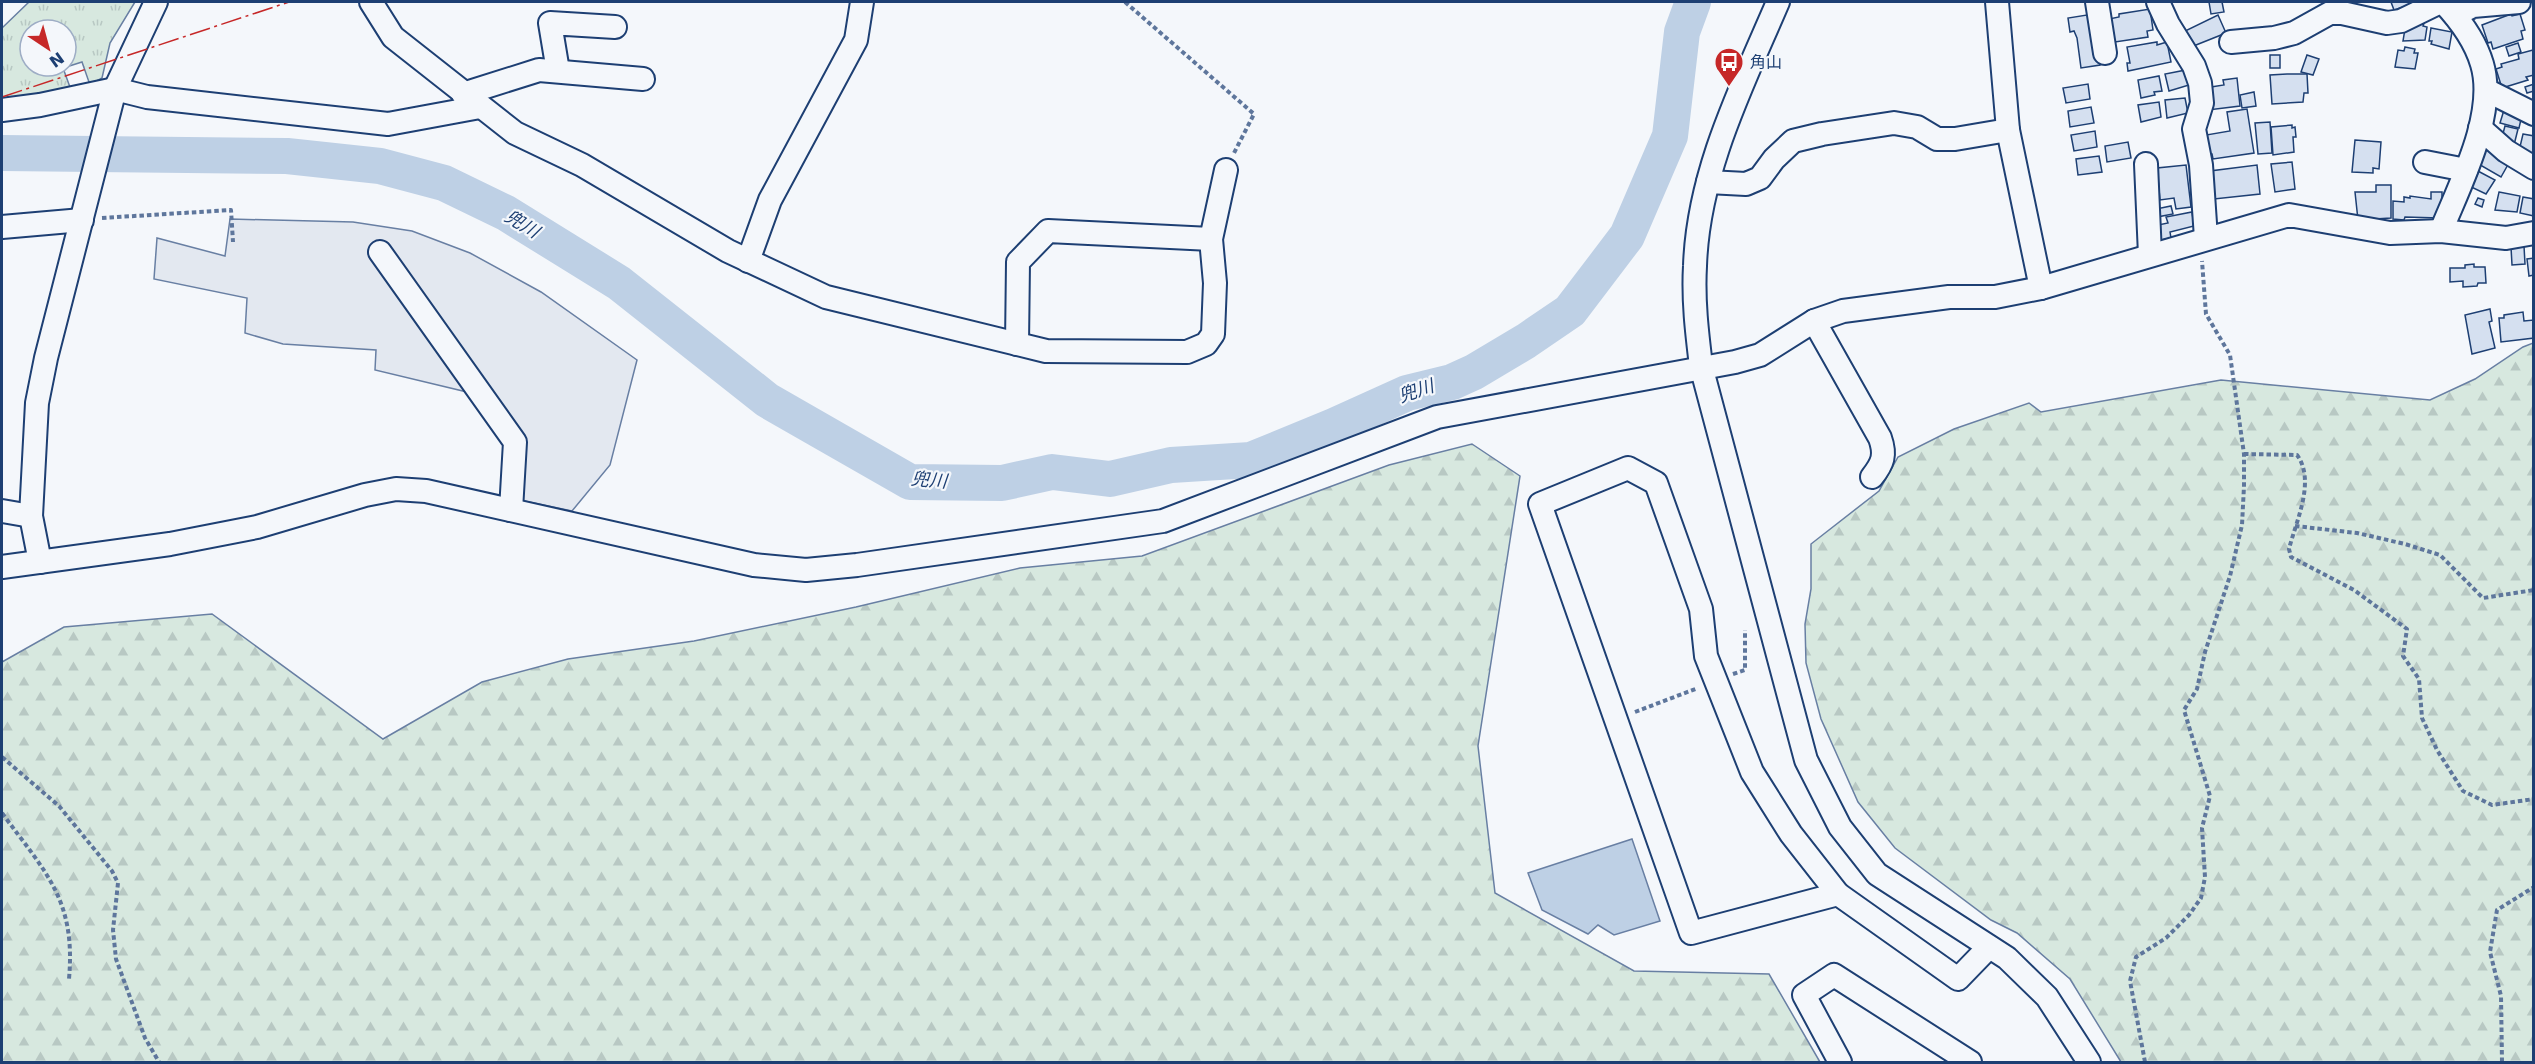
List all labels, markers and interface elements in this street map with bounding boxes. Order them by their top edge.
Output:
north arrow [18,18,78,78]
bus stop icon: 角山 [1713,46,1745,88]
text: N [46,48,68,71]
place label: 角山 [1750,53,1782,72]
water label: 兜川 [501,205,545,243]
water label: 兜川 [1395,374,1438,406]
water label: 兜川 [910,467,950,492]

